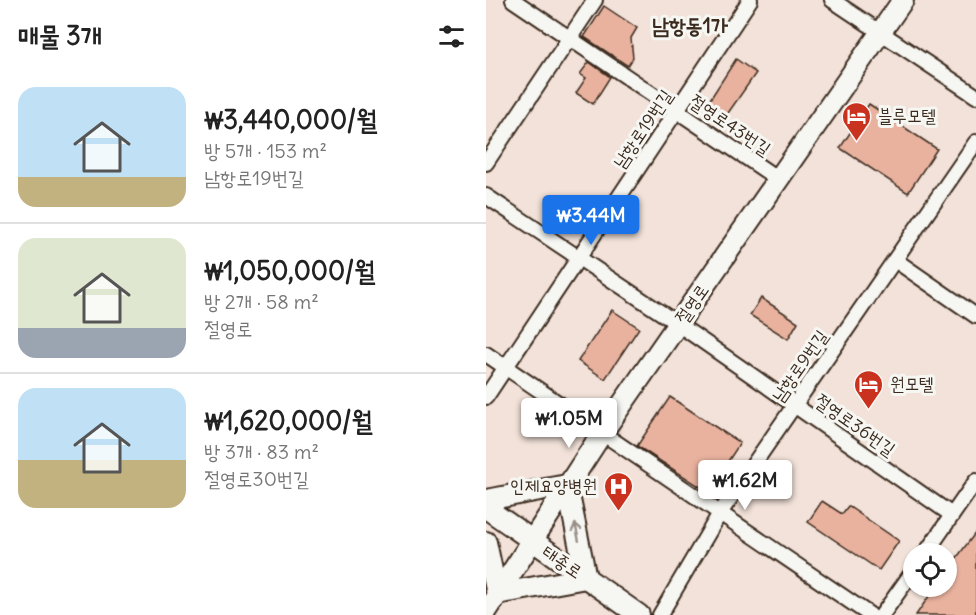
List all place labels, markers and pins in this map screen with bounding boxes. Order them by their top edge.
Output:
hotel icon: 블루모텔 [841,100,873,142]
place label: 블루모텔 [878,104,936,127]
pin: ₩3.44M [542,195,640,246]
hotel icon: 원모텔 [853,368,885,410]
place label: 원모텔 [890,372,933,395]
pin: ₩1.05M [520,398,618,449]
pin: ₩1.62M [696,460,794,511]
hospital icon: 인제요양병원 [602,470,634,512]
place label: 인제요양병원 [510,474,597,497]

